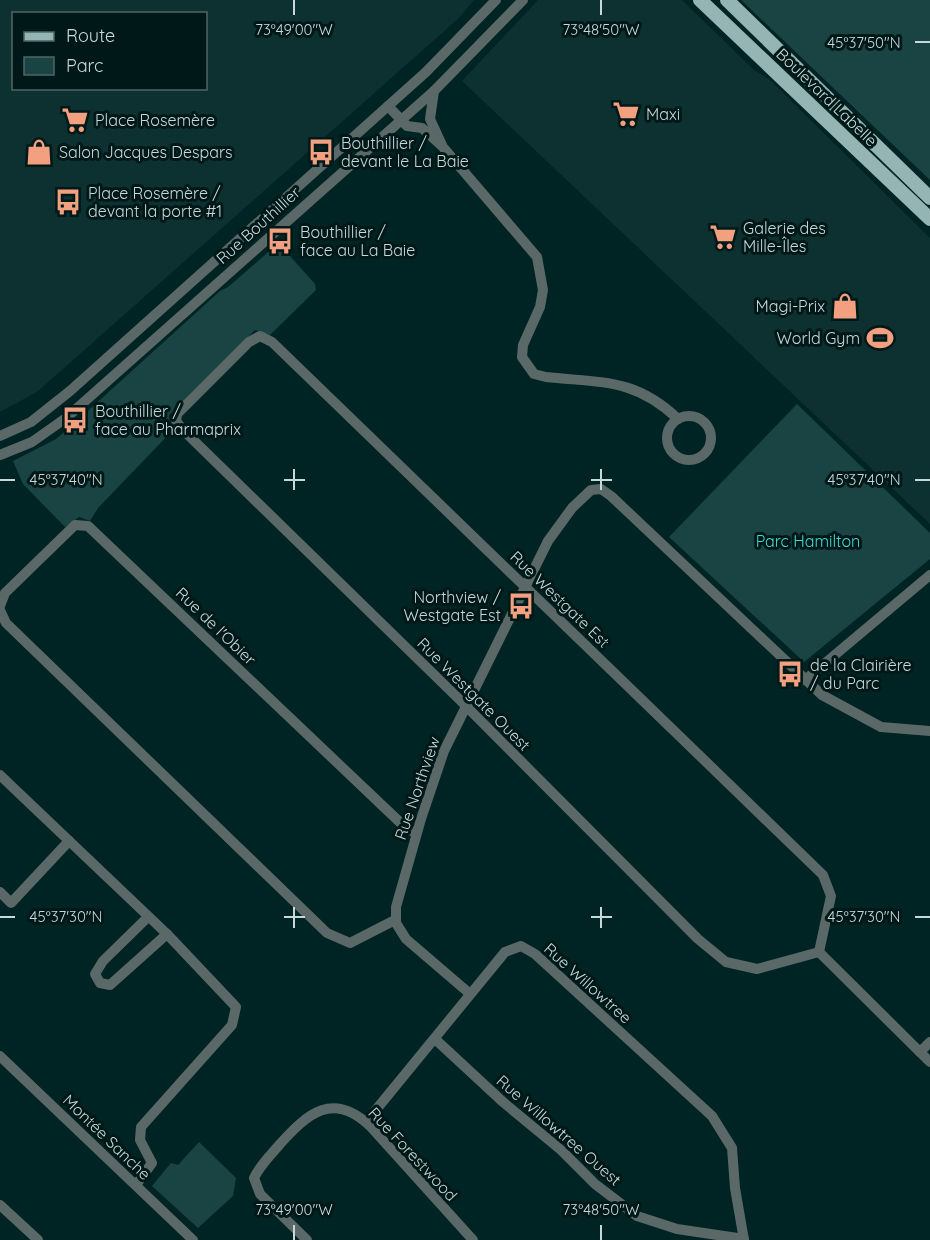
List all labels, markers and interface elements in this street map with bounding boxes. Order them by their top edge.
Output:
legend [12,12,207,90]
text: 73°49'00"W [255,20,333,39]
text: 73°48'50"W [563,20,640,39]
text: Route [66,24,115,47]
text: 45°37'50"N [827,33,901,52]
street label: Boulevard Labelle [772,44,882,150]
text: Parc [66,54,103,77]
supermarket icon: Maxi [611,99,641,129]
place label: Maxi [646,104,680,124]
supermarket icon: Place Rosemère [60,105,90,135]
place label: Place Rosemère [95,110,215,130]
place label: Bouthillier / devant le La Baie [341,133,469,171]
shop icon: Salon Jacques Despars [24,137,54,167]
bus stop icon: Bouthillier / devant le La Baie [306,137,336,167]
place label: Salon Jacques Despars [59,142,233,162]
street label: Rue Bouthillier [212,182,304,268]
place label: Place Rosemère / devant la porte #1 [88,183,222,221]
bus stop icon: Place Rosemère / devant la porte #1 [53,187,83,217]
place label: Galerie des Mille-Îles [743,218,826,256]
place label: Bouthillier / face au La Baie [300,222,415,260]
supermarket icon: Galerie des Mille-Îles [708,222,738,252]
bus stop icon: Bouthillier / face au La Baie [265,226,295,256]
shop icon: Magi-Prix [830,291,860,321]
place label: Magi-Prix [756,296,825,316]
sports icon: World Gym [865,323,895,353]
place label: World Gym [777,328,860,348]
place label: Bouthillier / face au Pharmaprix [95,401,241,439]
bus stop icon: Bouthillier / face au Pharmaprix [60,405,90,435]
text: 45°37'40"N [29,470,103,489]
text: 45°37'40"N [827,470,901,489]
park label: Parc Hamilton [756,531,860,551]
street label: Rue Westgate Est [506,546,614,652]
street label: Rue de l'Obier [172,583,260,669]
place label: Northview / Westgate Est [404,587,502,625]
bus stop icon: Northview / Westgate Est [506,591,536,621]
street label: Rue Westgate Ouest [413,633,535,755]
place label: de la Clairière / du Parc [810,655,912,693]
bus stop icon: de la Clairière / du Parc [775,659,805,689]
street label: Rue Northview [390,734,444,842]
text: 45°37'30"N [29,907,103,926]
text: 45°37'30"N [827,907,901,926]
street label: Rue Willowtree [540,938,636,1028]
street label: Rue Willowtree Ouest [493,1070,625,1190]
street label: Montée Sanche [59,1090,155,1184]
street label: Rue Forestwood [364,1103,462,1205]
text: 73°49'00"W [255,1200,333,1219]
text: 73°48'50"W [563,1200,640,1219]

